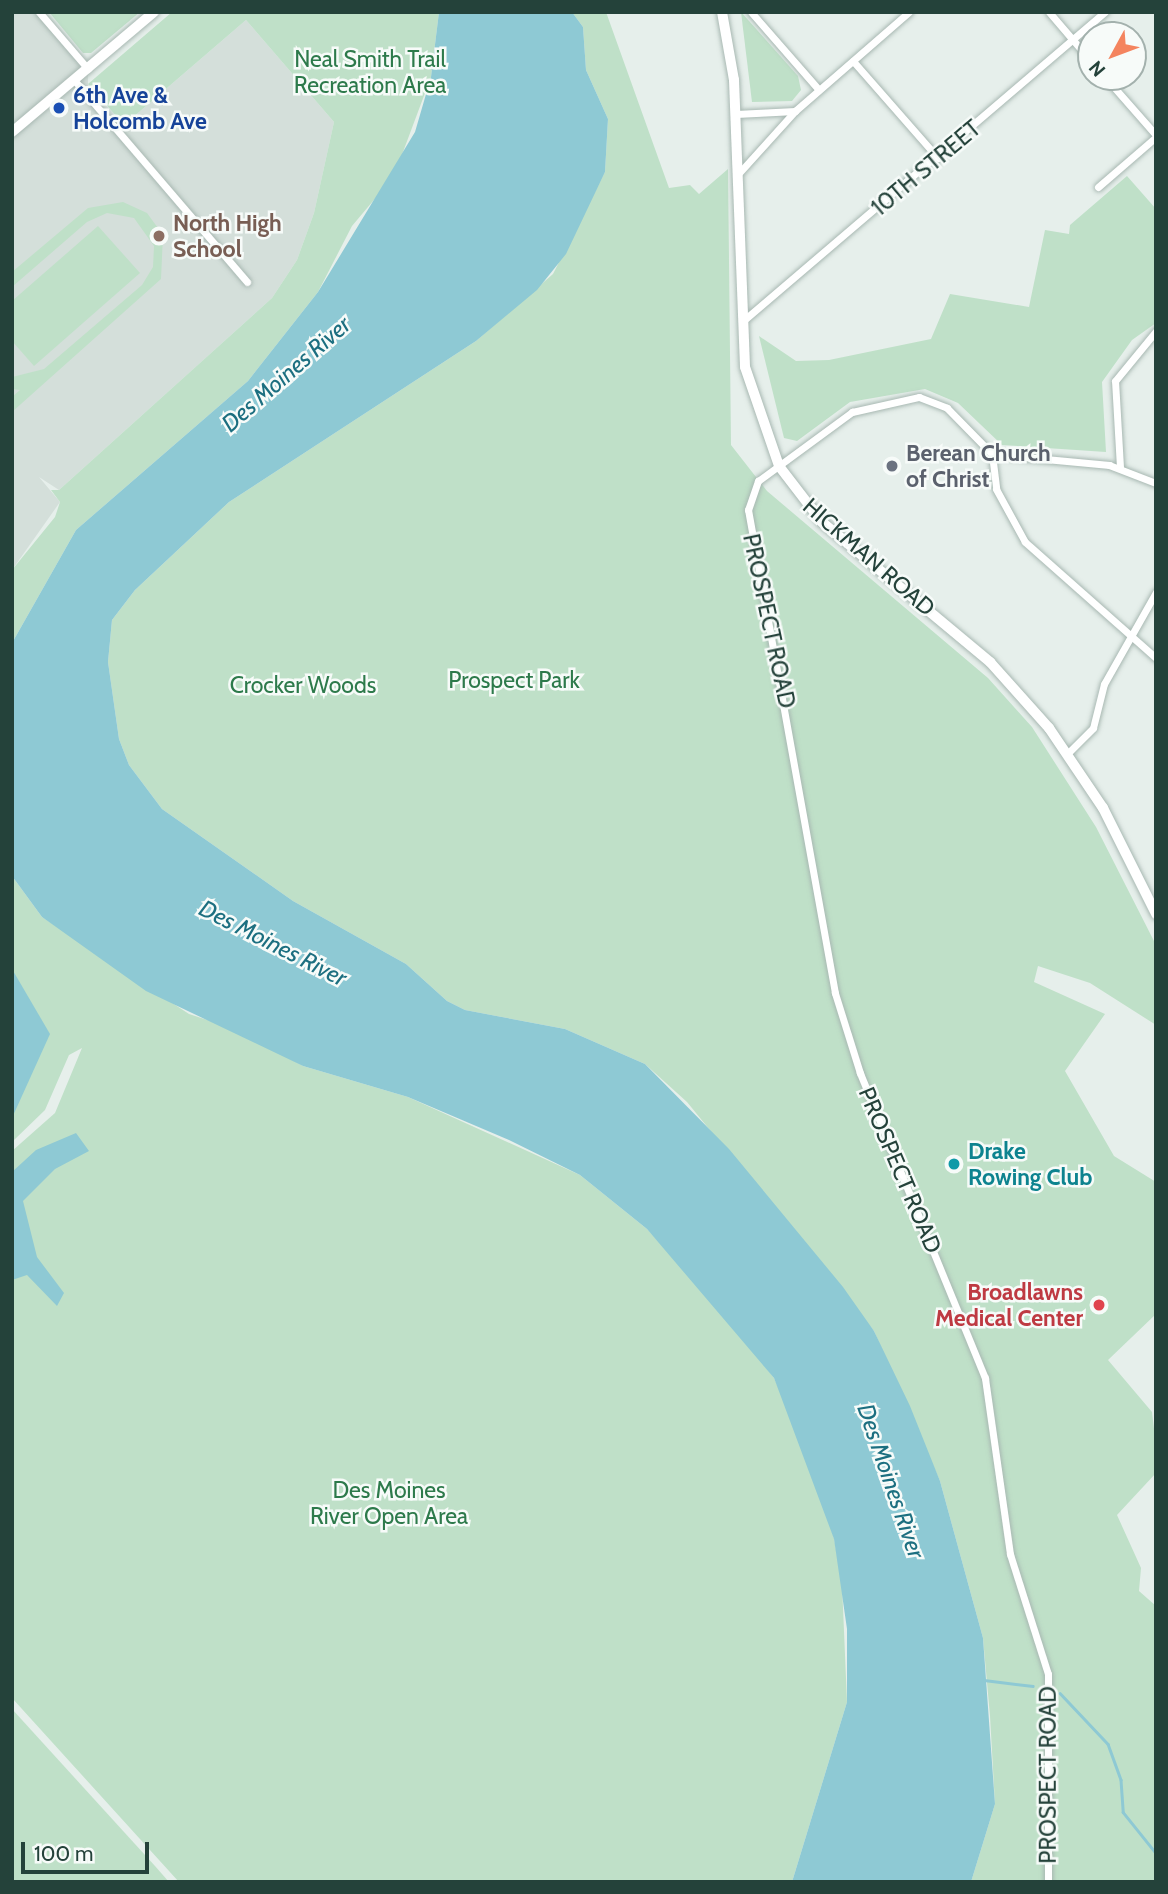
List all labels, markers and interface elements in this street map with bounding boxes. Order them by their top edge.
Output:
north arrow [1077,21,1147,91]
park label: Neal Smith Trail Recreation Area [294,45,446,99]
text: N [1084,56,1110,81]
place label: 6th Ave & Holcomb Ave [73,81,207,135]
marker: 6th Ave & Holcomb Ave [51,100,67,116]
street label: 10TH STREET [866,114,986,222]
place label: North High School [173,209,282,263]
marker: North High School [151,228,167,244]
water label: Des Moines River [216,310,356,438]
place label: Berean Church of Christ [906,439,1051,493]
marker: Berean Church of Christ [884,458,900,474]
street label: HICKMAN ROAD [797,492,941,622]
street label: PROSPECT ROAD [737,531,801,711]
park label: Prospect Park [448,666,580,694]
park label: Crocker Woods [230,671,376,699]
water label: Des Moines River [195,894,351,992]
street label: PROSPECT ROAD [853,1083,947,1257]
place label: Drake Rowing Club [968,1137,1092,1191]
marker: Drake Rowing Club [946,1156,962,1172]
place label: Broadlawns Medical Center [935,1278,1083,1332]
marker: Broadlawns Medical Center [1089,1295,1109,1315]
water label: Des Moines River [851,1400,931,1562]
park label: Des Moines River Open Area [310,1476,468,1530]
street label: PROSPECT ROAD [1034,1686,1062,1864]
scale bar [24,1828,152,1872]
text: 100 m [34,1841,93,1866]

